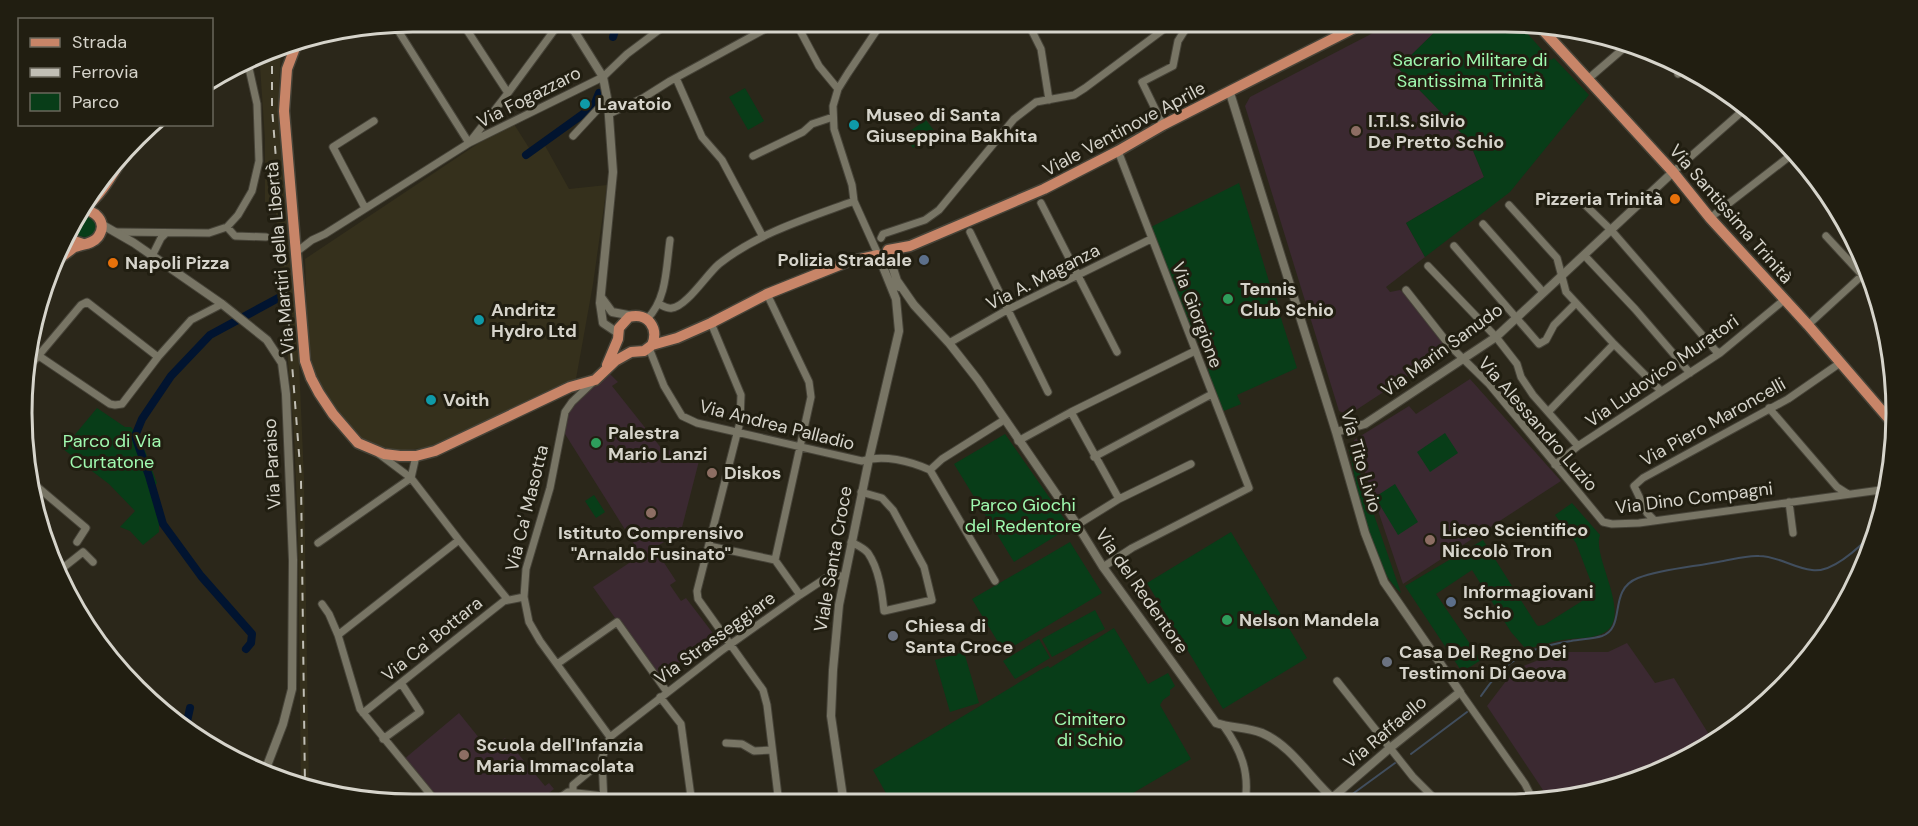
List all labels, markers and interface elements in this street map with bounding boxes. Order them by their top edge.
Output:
legend [18,18,213,126]
text: Strada [72,30,127,54]
park label: Sacrario Militare di Santissima Trinità [1393,48,1548,93]
text: Ferrovia [72,60,138,84]
street label: Via Fogazzaro [473,61,585,133]
street label: Viale Ventinove Aprile [1038,76,1210,182]
text: Parco [72,90,119,114]
place label: Lavatoio [597,92,672,116]
marker: Lavatoio [578,97,592,111]
place label: Museo di Santa Giuseppina Bakhita [866,103,1038,148]
place label: I.T.I.S. Silvio De Pretto Schio [1368,109,1504,154]
marker: Museo di Santa Giuseppina Bakhita [847,118,861,132]
marker: I.T.I.S. Silvio De Pretto Schio [1349,124,1363,138]
street label: Via Santissima Trinità [1664,139,1798,289]
street label: Via Martiri della Libertà [260,161,300,355]
place label: Pizzeria Trinità [1535,187,1663,211]
marker: Pizzeria Trinità [1668,192,1682,206]
street label: Via A. Maganza [982,238,1104,316]
place label: Polizia Stradale [778,248,912,272]
place label: Napoli Pizza [125,251,230,275]
marker: Polizia Stradale [917,253,931,267]
marker: Napoli Pizza [106,256,120,270]
street label: Via Giorgione [1166,259,1228,371]
place label: Tennis Club Schio [1240,277,1334,322]
marker: Tennis Club Schio [1221,292,1235,306]
place label: Andritz Hydro Ltd [491,298,577,343]
street label: Via Marin Sanudo [1376,298,1508,402]
street label: Via Ludovico Muratori [1581,309,1743,433]
marker: Andritz Hydro Ltd [472,313,486,327]
street label: Via Alessandro Luzio [1473,351,1603,497]
street label: Via Piero Maroncelli [1636,372,1790,472]
place label: Voith [443,388,489,412]
marker: Voith [424,393,438,407]
street label: Via Andrea Palladio [697,394,857,456]
street label: Via Tito Livio [1335,407,1387,515]
street label: Via Paraiso [258,418,286,510]
place label: Palestra Mario Lanzi [608,421,707,466]
park label: Parco di Via Curtatone [63,429,161,474]
marker: Palestra Mario Lanzi [589,436,603,450]
street label: Via Ca' Masotta [500,442,554,574]
place label: Diskos [724,461,781,485]
marker: Diskos [705,466,719,480]
street label: Via Dino Compagni [1614,476,1774,520]
street label: Viale Santa Croce [808,484,858,634]
park label: Parco Giochi del Redentore [965,493,1081,538]
marker: Istituto Comprensivo "Arnaldo Fusinato" [644,506,658,520]
place label: Liceo Scientifico Niccolò Tron [1442,518,1588,563]
place label: Istituto Comprensivo "Arnaldo Fusinato" [558,521,744,566]
street label: Via del Redentore [1090,524,1194,658]
marker: Liceo Scientifico Niccolò Tron [1423,533,1437,547]
place label: Informagiovani Schio [1463,580,1594,625]
street label: Via Strasseggiare [650,586,780,690]
street label: Via Ca' Bottara [377,591,487,687]
marker: Informagiovani Schio [1444,595,1458,609]
place label: Nelson Mandela [1239,608,1379,632]
marker: Nelson Mandela [1220,613,1234,627]
place label: Chiesa di Santa Croce [905,614,1014,659]
marker: Chiesa di Santa Croce [886,629,900,643]
place label: Casa Del Regno Dei Testimoni Di Geova [1399,640,1567,685]
marker: Casa Del Regno Dei Testimoni Di Geova [1380,655,1394,669]
street label: Via Raffaello [1338,690,1432,774]
park label: Cimitero di Schio [1054,707,1126,752]
place label: Scuola dell'Infanzia Maria Immacolata [476,733,644,778]
marker: Scuola dell'Infanzia Maria Immacolata [457,748,471,762]

